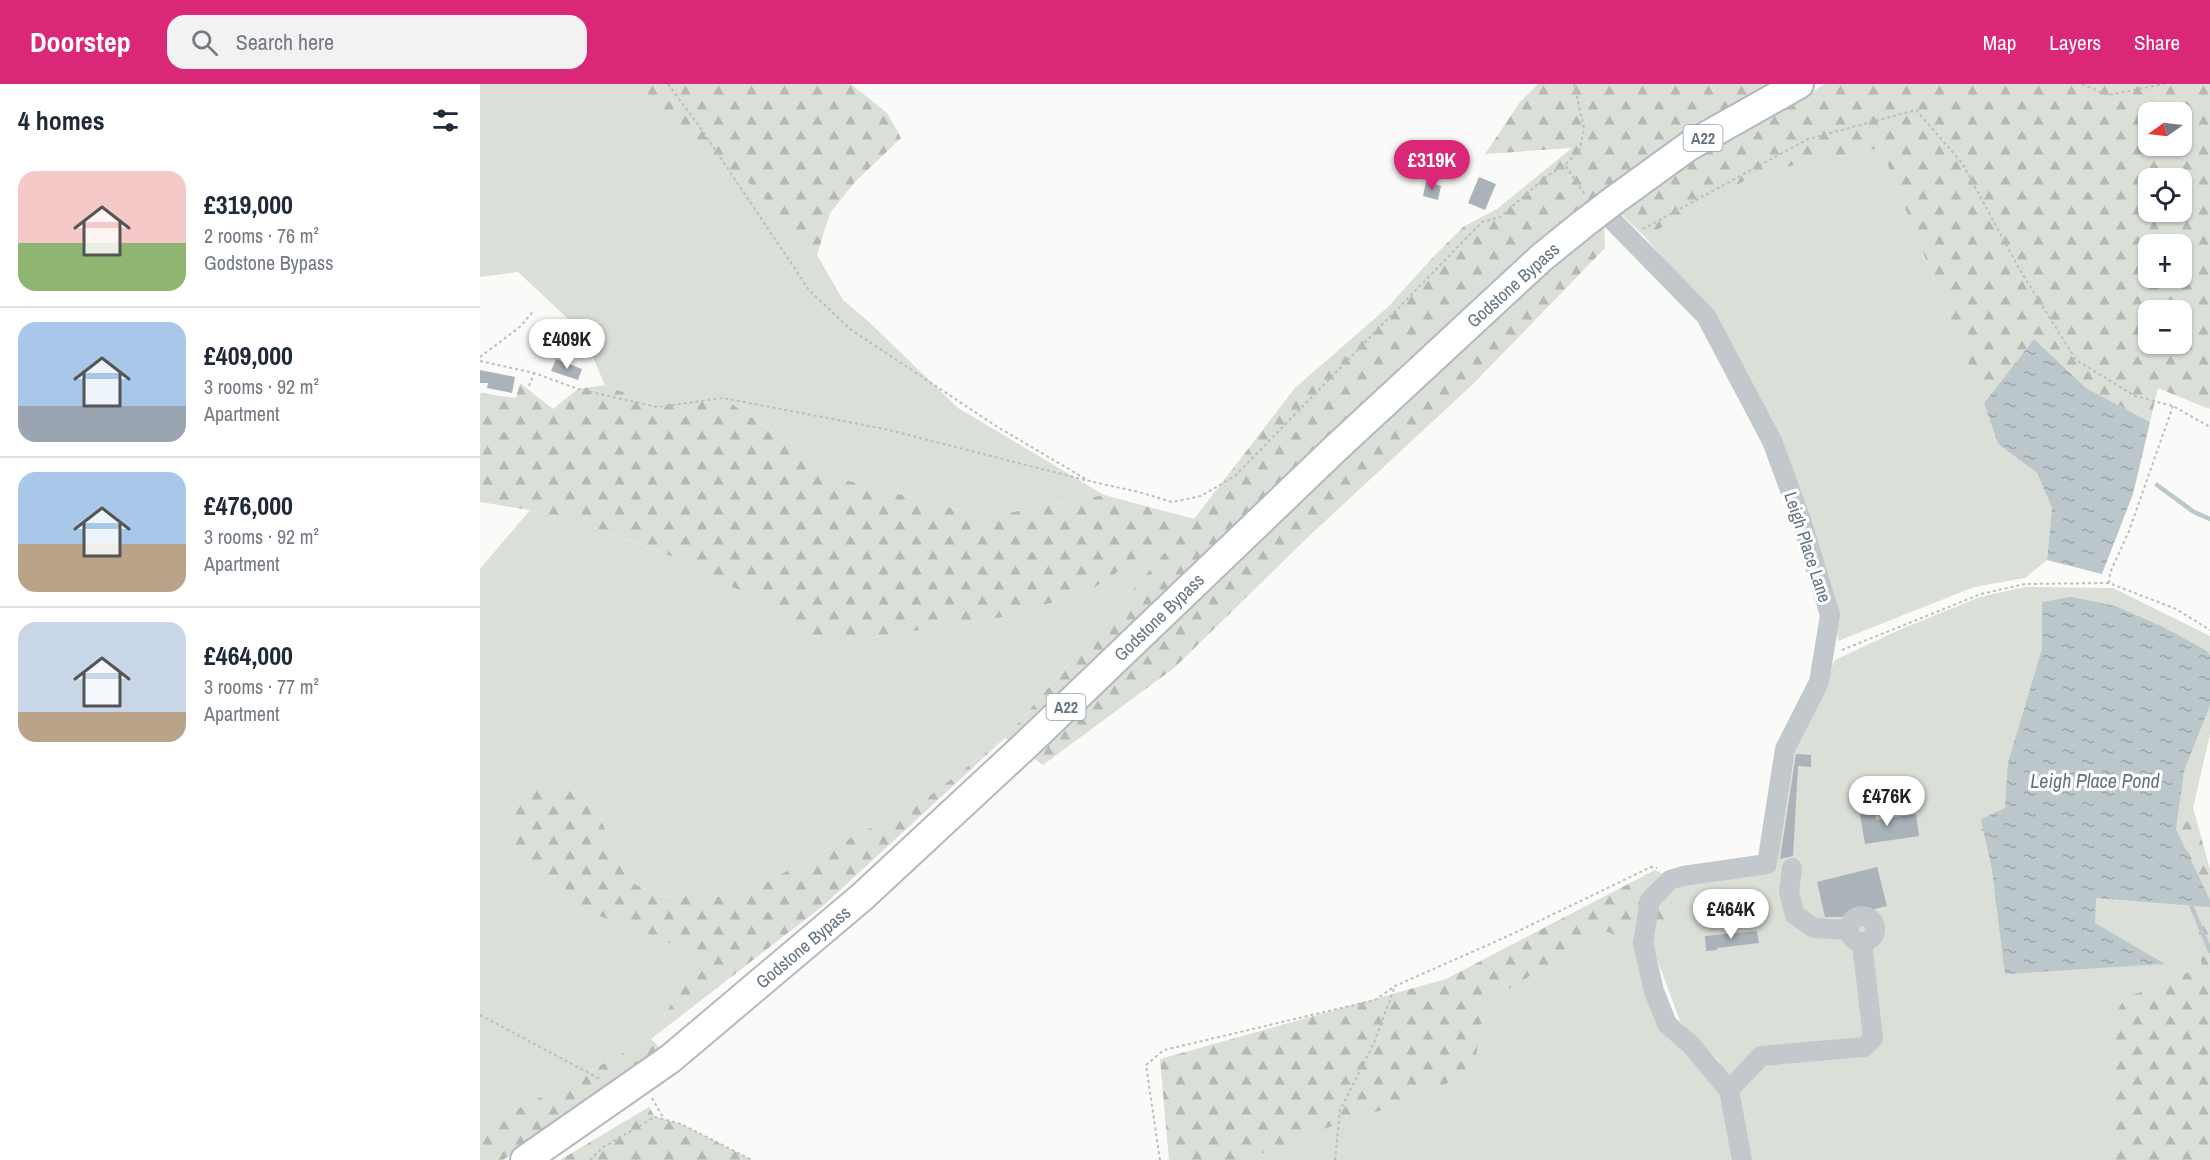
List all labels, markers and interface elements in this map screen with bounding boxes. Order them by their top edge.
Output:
search box [167,15,587,69]
text: Doorstep [30,23,131,61]
icon: search [188,26,221,59]
text: Search here [236,27,334,57]
text: Map [1983,28,2016,57]
text: Layers [2049,28,2101,57]
text: Share [2134,28,2180,57]
north arrow [2138,102,2192,156]
map controls [2138,102,2192,354]
text: 4 homes [18,103,105,138]
icon: filters [429,104,462,137]
road number: A22 [1684,125,1722,151]
pin: £319K [1390,140,1474,191]
text: £319K [1408,146,1456,173]
button: locate [2138,168,2192,222]
text: £319,000 [204,187,293,222]
icon: home [66,195,138,267]
text: 2 rooms · 76 m² [204,222,319,249]
button: + [2138,234,2192,288]
street label: Godstone Bypass [1461,237,1565,333]
text: Godstone Bypass [204,249,333,276]
button: − [2138,300,2192,354]
pin: £409K [525,319,609,370]
text: £409K [543,325,591,352]
text: £409,000 [204,338,293,373]
icon: home [66,346,138,418]
text: 3 rooms · 92 m² [204,373,319,400]
text: Apartment [204,400,280,427]
text: £476,000 [204,488,293,523]
street label: Leigh Place Lane [1778,488,1838,606]
icon: home [66,496,138,568]
text: 3 rooms · 92 m² [204,523,319,550]
text: Apartment [204,550,280,577]
street label: Godstone Bypass [1108,568,1210,666]
text: £464,000 [204,638,293,673]
icon: home [66,646,138,718]
text: 3 rooms · 77 m² [204,673,319,700]
road number: A22 [1046,694,1086,720]
text: Apartment [204,700,280,727]
water label: Leigh Place Pond [2030,767,2161,794]
pin: £476K [1845,776,1929,827]
text: £476K [1863,782,1911,809]
pin: £464K [1689,889,1773,940]
text: £464K [1707,895,1755,922]
street label: Godstone Bypass [750,900,856,994]

